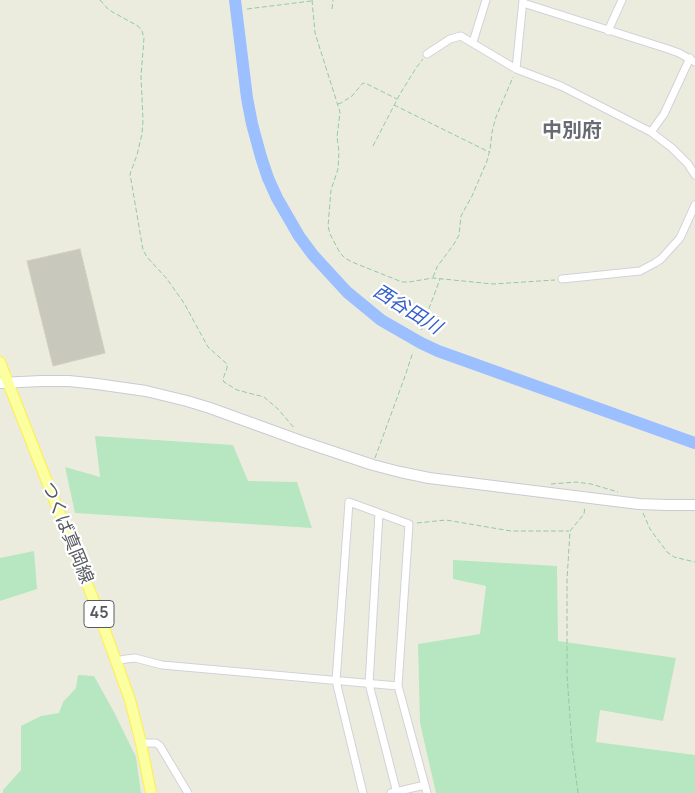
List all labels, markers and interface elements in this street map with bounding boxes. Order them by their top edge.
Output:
district label: 中別府 [542,119,602,143]
water label: 西谷田川 [369,280,445,340]
street label: つくば真岡線 [37,479,97,587]
road number: 45 [84,600,114,628]

